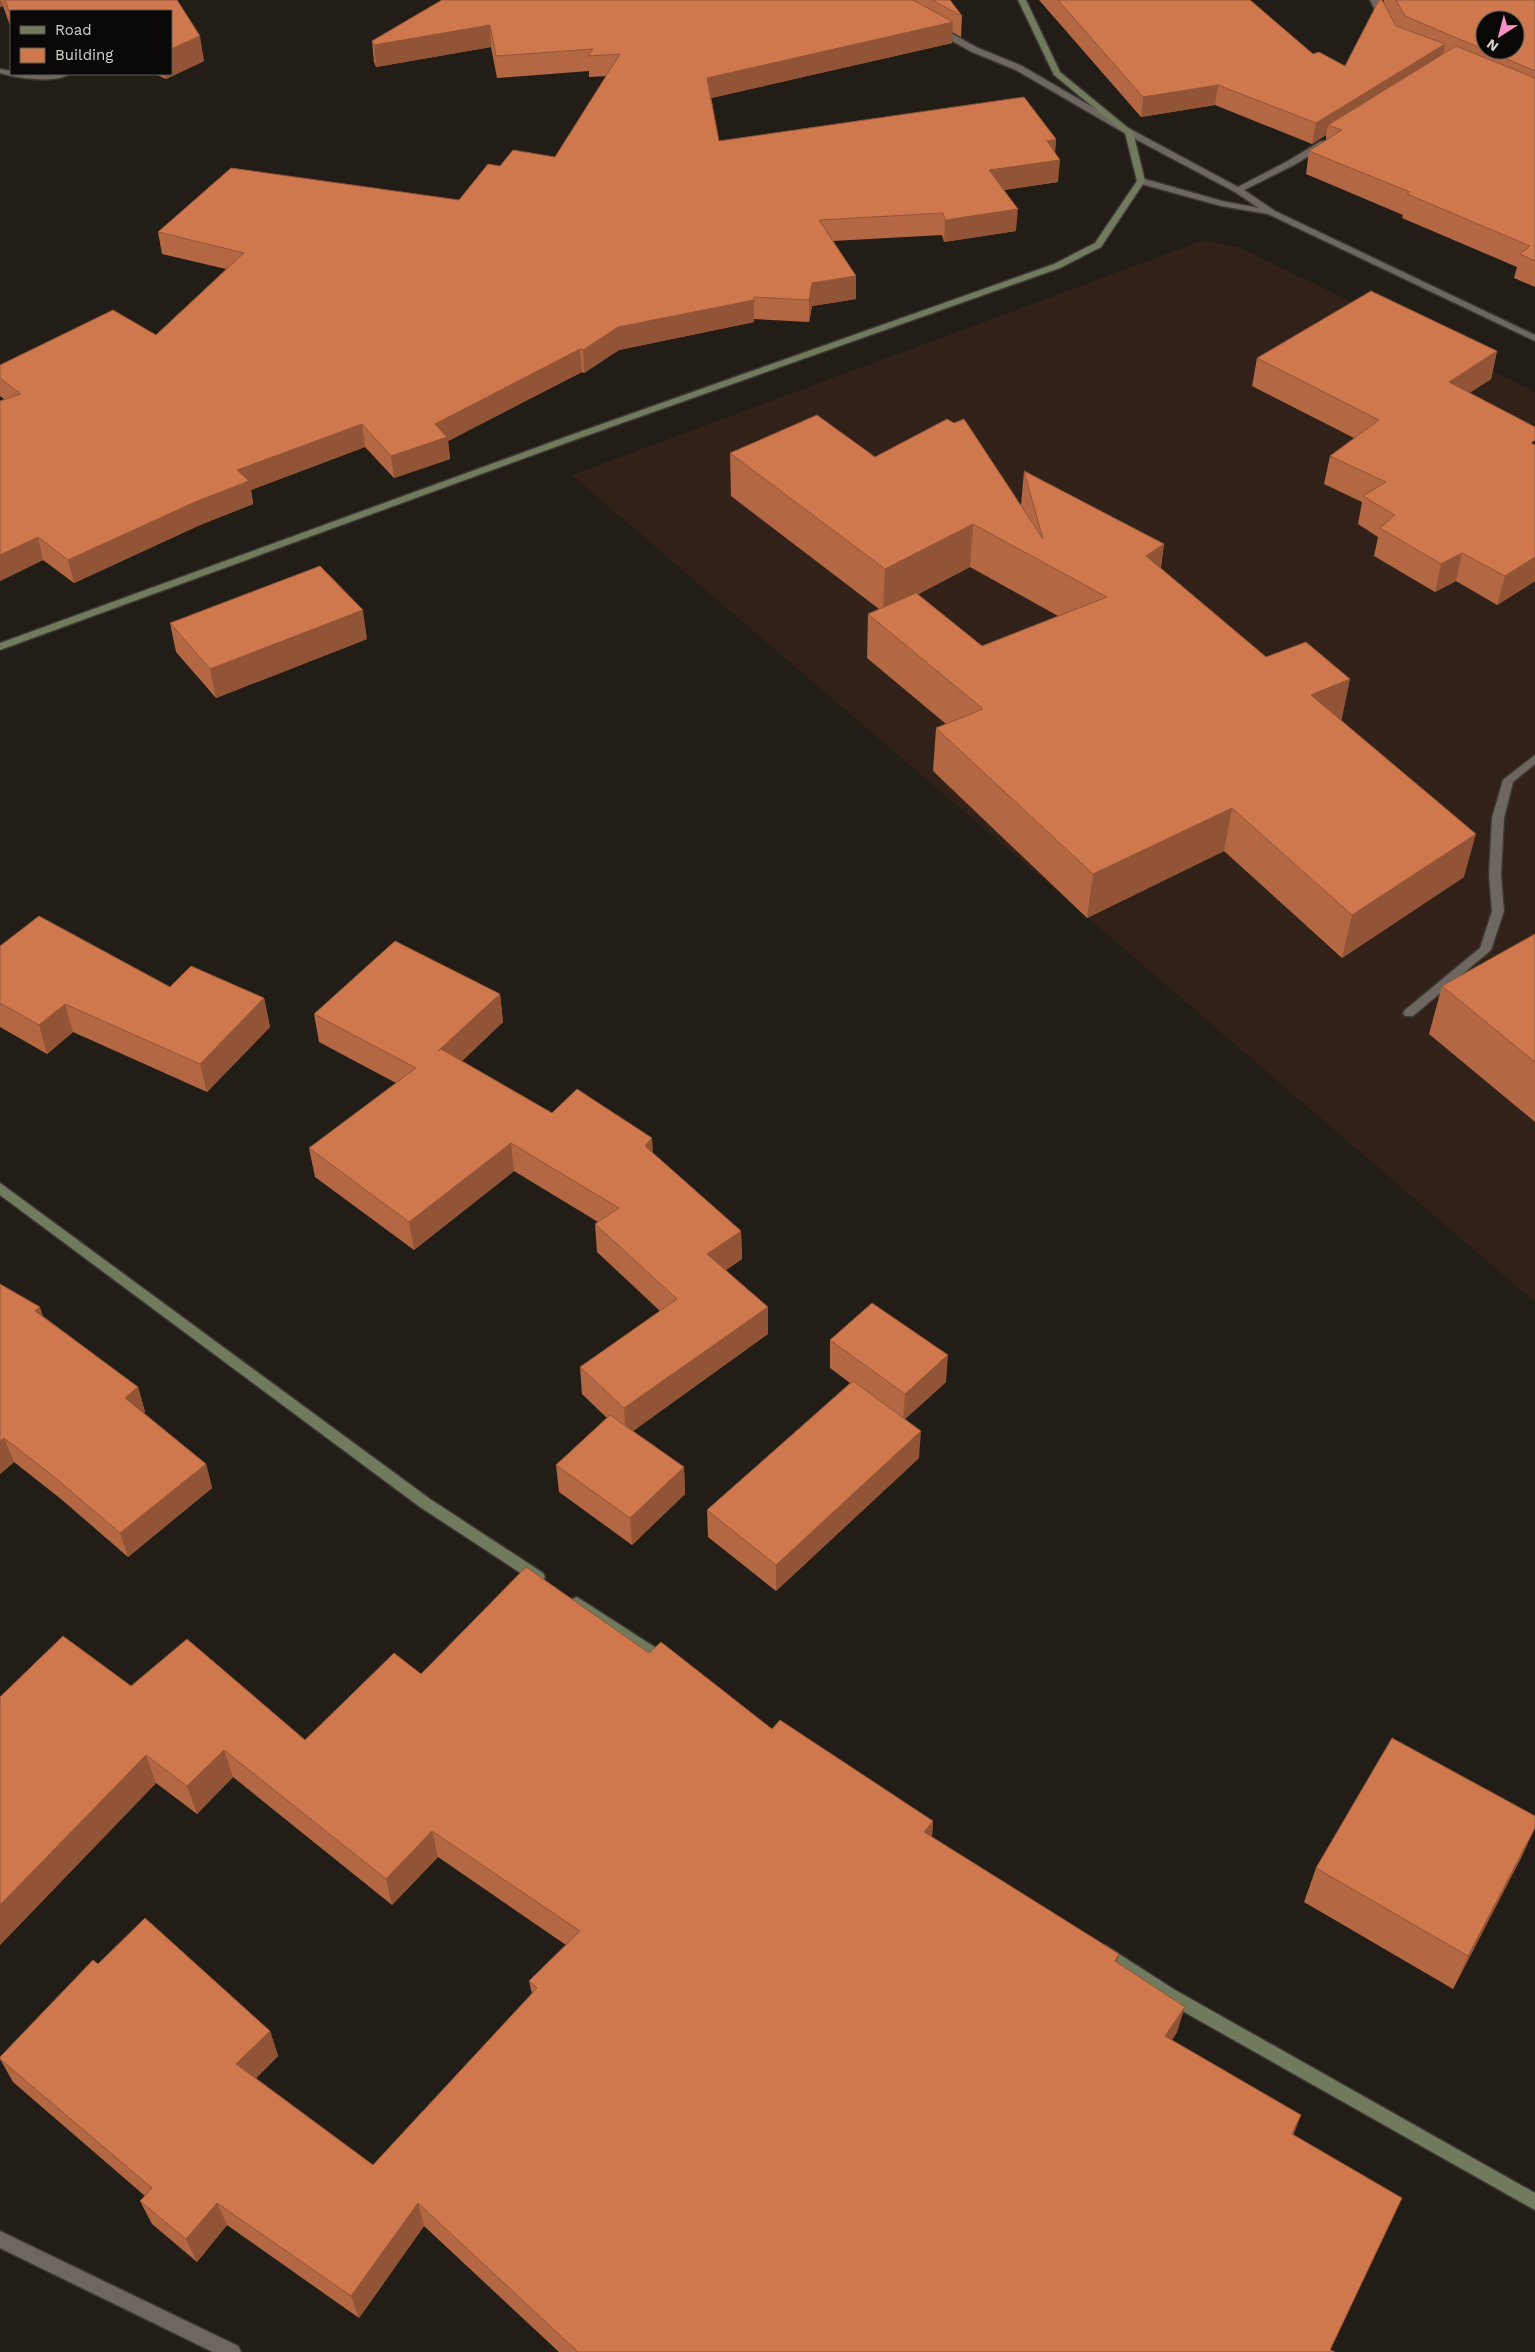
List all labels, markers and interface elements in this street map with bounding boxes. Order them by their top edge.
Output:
legend [10,10,172,75]
north arrow [1475,10,1525,60]
text: Road [55,21,92,39]
text: N [1483,36,1501,55]
text: Building [55,46,113,64]

